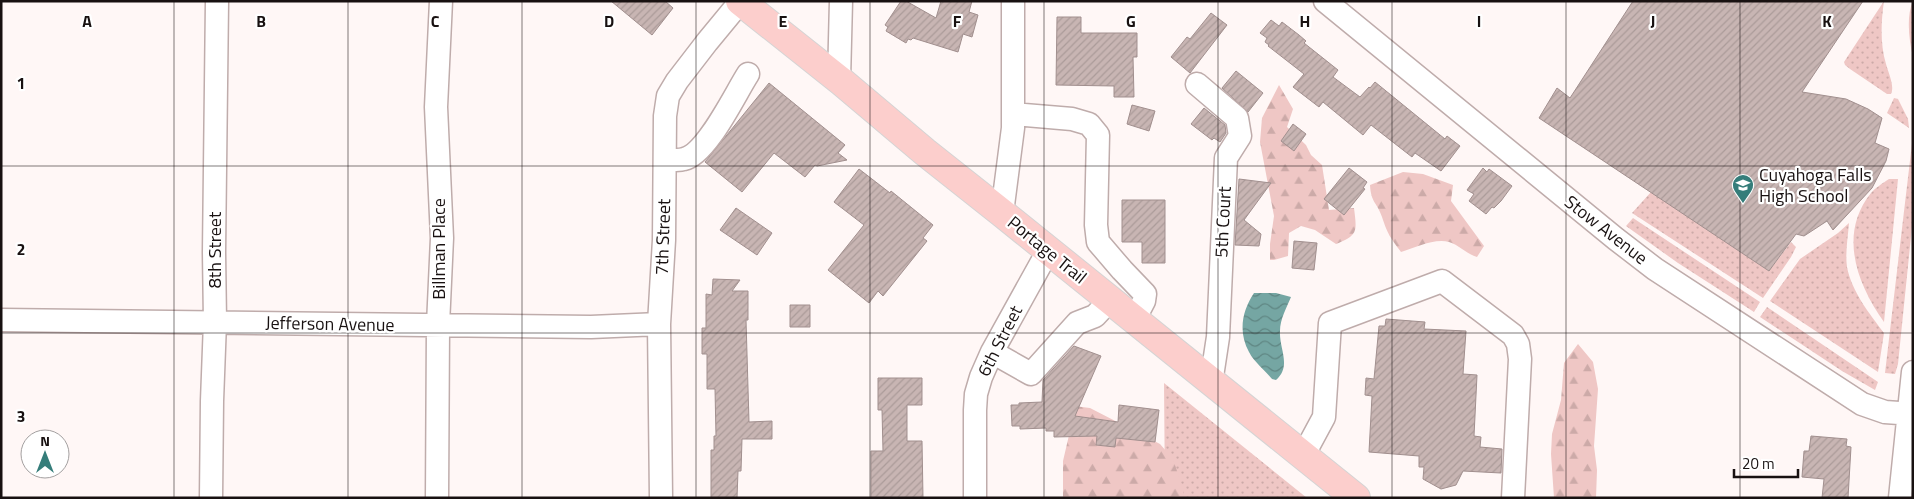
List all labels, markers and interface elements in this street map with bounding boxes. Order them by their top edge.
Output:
text: A [82,9,92,33]
text: B [256,9,266,33]
text: C [431,9,440,33]
text: D [604,9,614,33]
text: E [779,9,788,33]
text: F [953,9,962,33]
text: G [1126,9,1136,33]
text: H [1300,9,1310,33]
text: I [1477,9,1481,33]
text: J [1651,9,1655,33]
text: K [1822,9,1832,33]
text: 1 [17,71,25,95]
place label: Cuyahoga Falls High School [1759,161,1872,209]
school or university icon: Cuyahoga Falls High School [1731,173,1755,204]
street label: 5th Court [1207,185,1238,258]
street label: Stow Avenue [1559,188,1654,271]
street label: Billman Place [425,198,452,300]
street label: 7th Street [648,198,677,276]
street label: Portage Trail [1002,209,1093,290]
street label: 8th Street [201,211,228,288]
text: 2 [17,237,25,261]
street label: 6th Street [970,300,1029,381]
street label: Jefferson Avenue [265,309,395,338]
text: 3 [17,404,25,428]
north arrow [20,429,70,479]
text: N [40,430,50,451]
scale bar [1734,446,1798,478]
text: 20 m [1742,452,1775,475]

